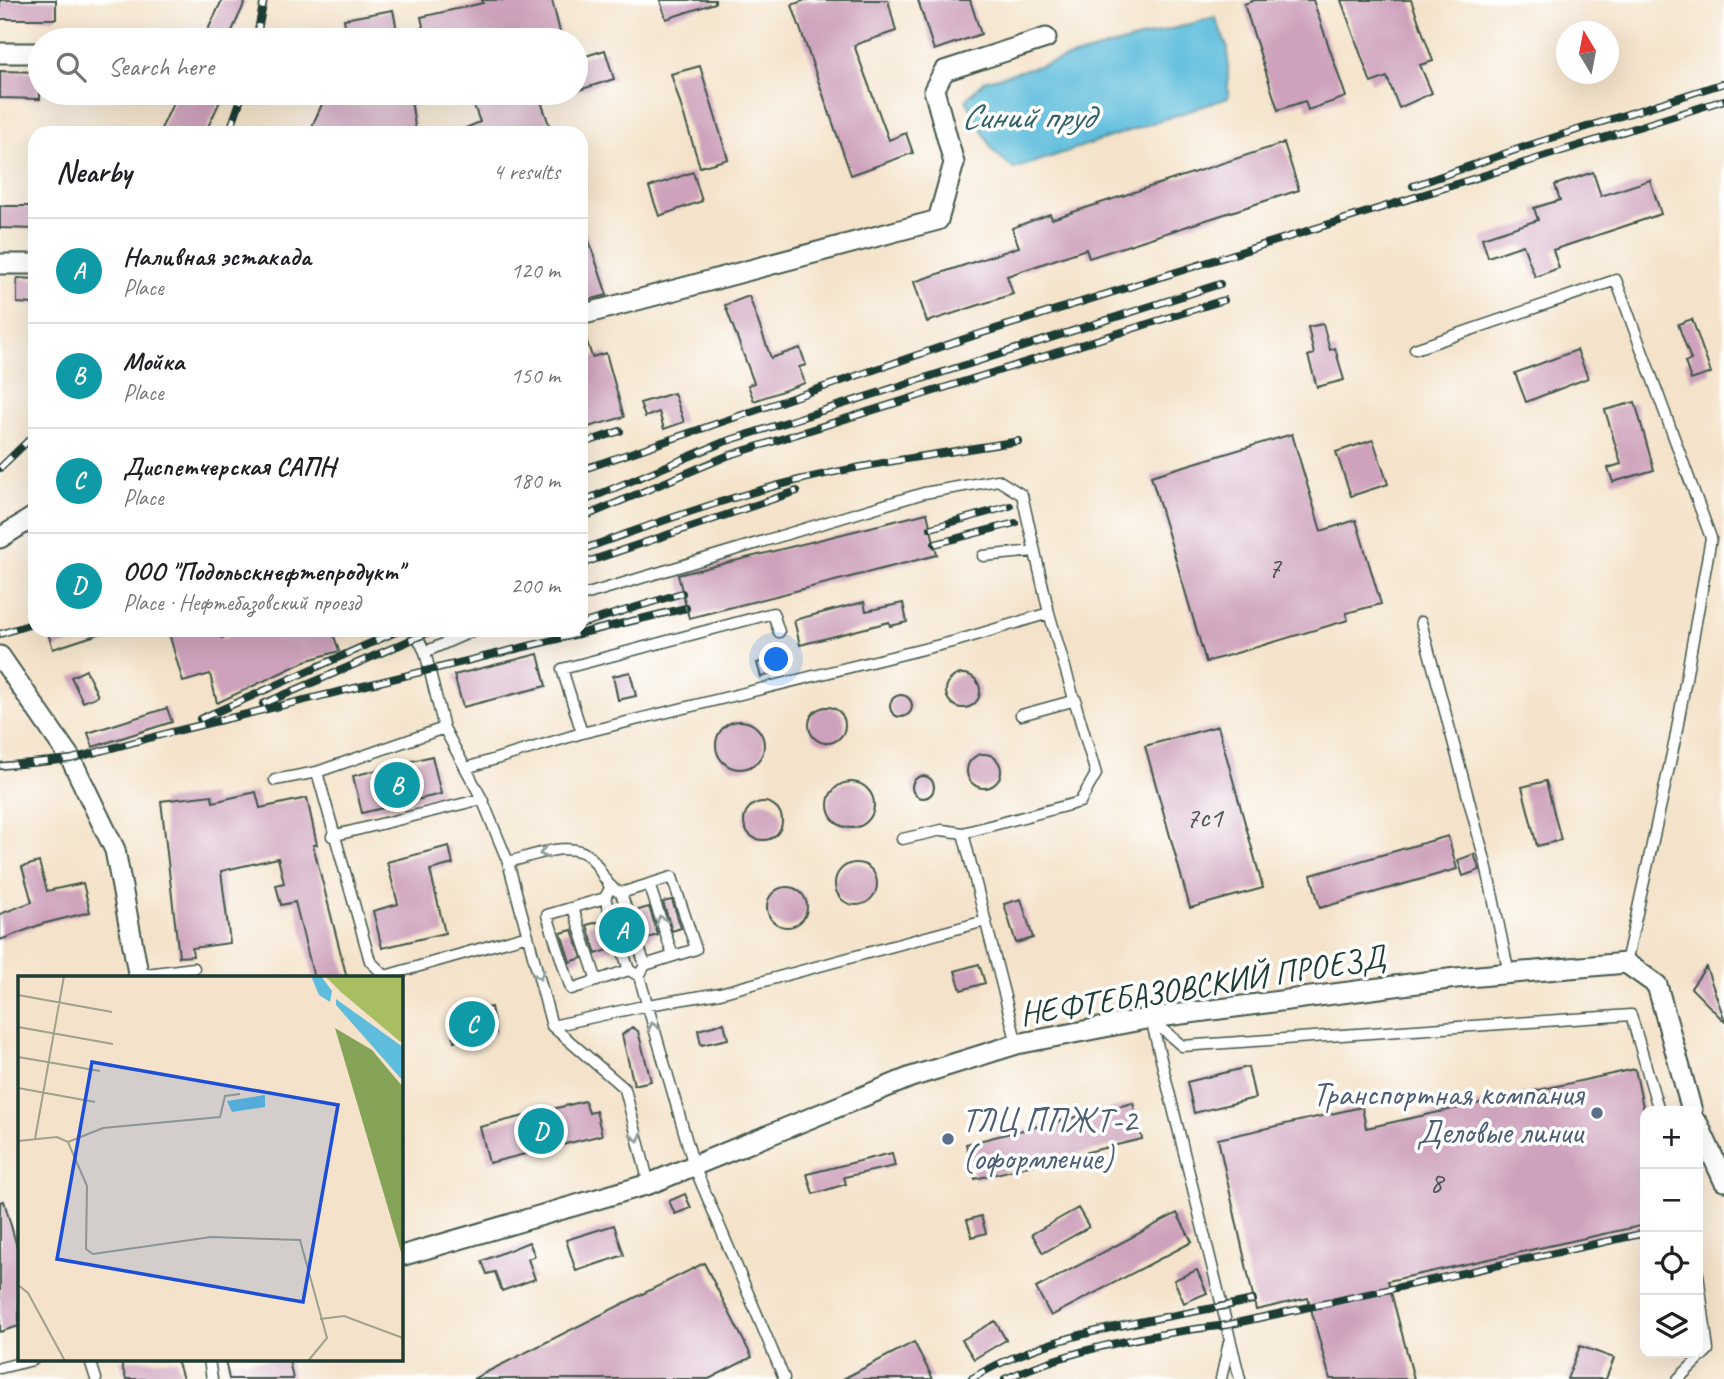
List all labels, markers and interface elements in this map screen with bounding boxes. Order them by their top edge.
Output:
north arrow [1556,21,1619,84]
search box [28,28,588,105]
icon: search [52,48,90,86]
text: Search here [108,50,214,83]
water label: Синий пруд [961,94,1101,139]
text: Nearby [56,153,132,191]
text: 4 results [493,157,560,186]
text: Наливная эстакада [123,240,311,273]
text: A [73,256,85,285]
text: 120 m [511,256,560,285]
text: Place [123,273,163,302]
text: Мойка [123,345,184,378]
text: B [73,361,85,390]
text: 150 m [511,361,560,390]
text: Place [123,378,163,407]
text: Диспетчерская САПН [123,450,336,483]
text: C [74,466,84,495]
text: 180 m [511,466,560,495]
text: Place [123,483,163,512]
house number: 7 [1267,548,1282,586]
text: ООО "Подольскнефтепродукт" [123,555,403,588]
text: D [72,571,86,600]
text: 200 m [511,571,560,600]
text: Place · Нефтебазовский проезд [123,588,361,617]
your location [759,642,793,676]
pin: B [374,759,420,811]
house number: 7с1 [1185,798,1224,836]
one-way arrow [538,845,550,859]
pin: A [599,904,645,956]
one-way arrow [655,914,669,927]
street label: НЕФТЕБАЗОВСКИЙ ПРОЕЗД [1017,935,1390,1035]
one-way arrow [530,969,545,981]
inset map [18,976,402,1362]
pin: C [449,998,495,1050]
one-way arrow [647,1021,661,1033]
place label: Транспортная компания Деловые линии [1313,1073,1586,1153]
place label: ТЛЦ ППЖТ-2 (оформление) [962,1099,1140,1179]
pin: D [518,1105,564,1157]
marker: Транспортная компания Деловые линии [1589,1105,1605,1121]
map controls [1640,1106,1703,1358]
button: + [1640,1106,1703,1169]
one-way arrow [629,1130,643,1142]
marker: ТЛЦ ППЖТ-2 (оформление) [940,1131,956,1147]
house number: 8 [1429,1163,1445,1201]
button: − [1640,1169,1703,1232]
button: locate [1640,1232,1703,1295]
button: layers [1640,1295,1703,1358]

